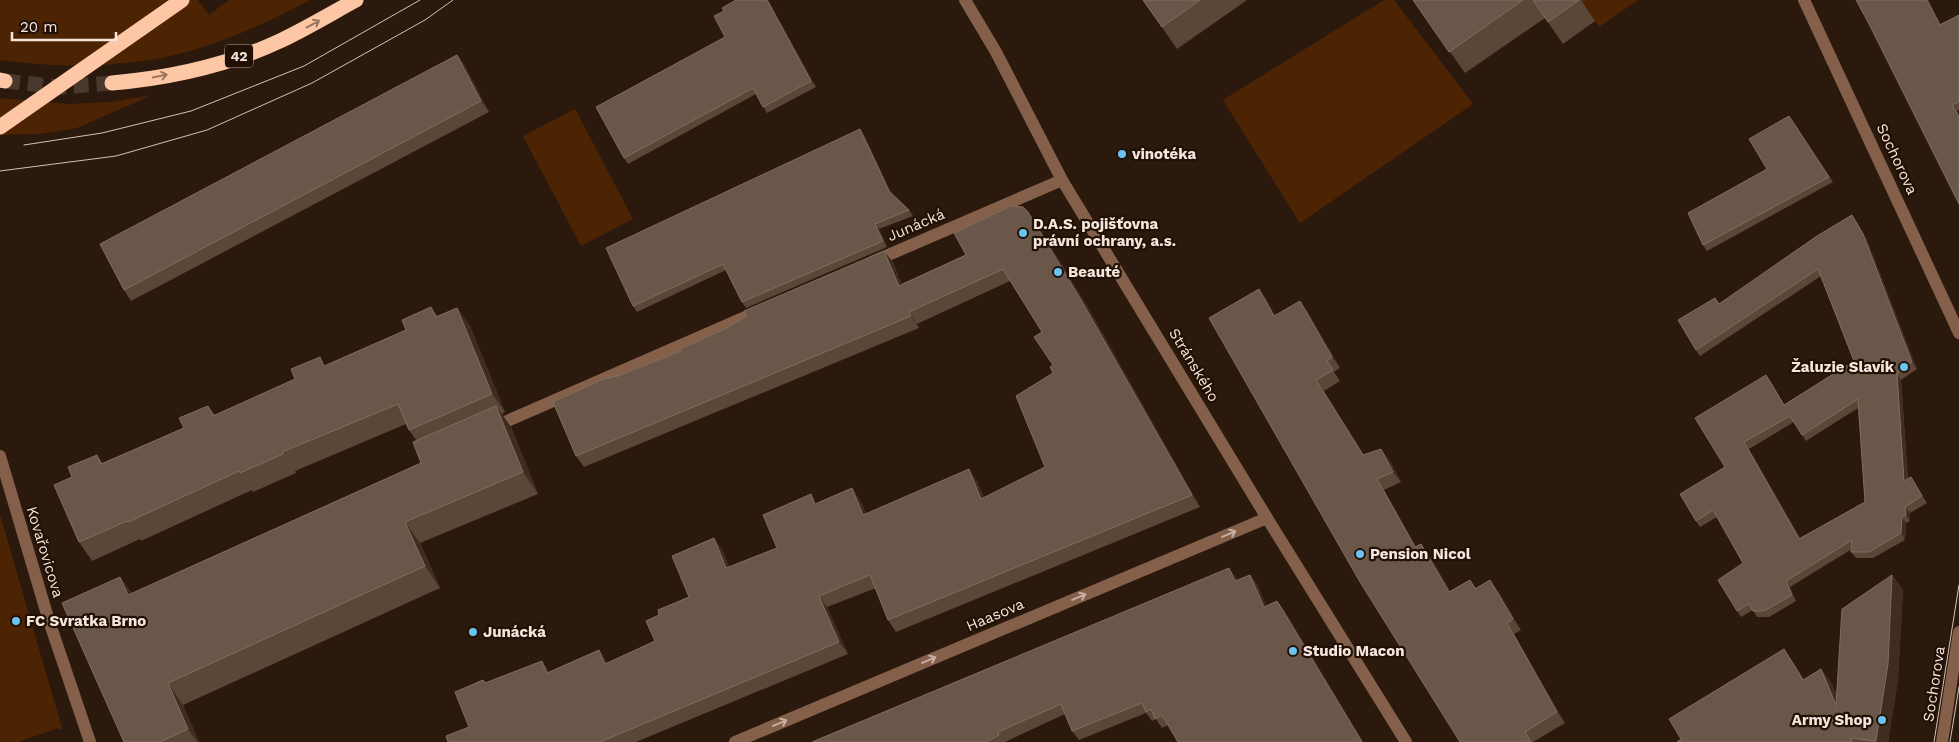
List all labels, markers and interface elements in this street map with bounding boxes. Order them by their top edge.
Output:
scale bar [12,10,116,42]
text: 20 m [20,18,58,36]
one-way arrow [305,18,319,28]
road number: 42 [225,44,253,68]
one-way arrow [152,71,168,81]
street label: Sochorova [1873,121,1921,198]
place label: vinotéka [1131,145,1197,163]
marker: vinotéka [1116,148,1128,160]
street label: Junácká [885,205,948,245]
place label: D.A.S. pojišťovna právní ochrany, a.s. [1033,215,1176,250]
marker: D.A.S. pojišťovna právní ochrany, a.s. [1017,227,1029,239]
place label: Beauté [1068,263,1120,281]
marker: Beauté [1052,266,1064,278]
street label: Stránského [1165,325,1223,405]
place label: Žaluzie Slavík [1791,358,1895,376]
marker: Žaluzie Slavík [1898,361,1910,373]
street label: Kovařovicova [23,504,68,600]
one-way arrow [1221,529,1236,538]
place label: Pension Nicol [1370,545,1471,563]
marker: Pension Nicol [1354,548,1366,560]
one-way arrow [1071,592,1086,601]
street label: Haasova [963,595,1027,635]
place label: FC Svratka Brno [26,612,146,630]
marker: FC Svratka Brno [10,615,22,627]
place label: Junácká [483,623,546,641]
marker: Junácká [467,626,479,638]
place label: Studio Macon [1303,642,1405,660]
street label: Sochorova [1919,644,1949,723]
marker: Studio Macon [1287,645,1299,657]
one-way arrow [921,655,936,664]
place label: Army Shop [1792,711,1872,729]
marker: Army Shop [1876,714,1888,726]
one-way arrow [771,718,787,727]

